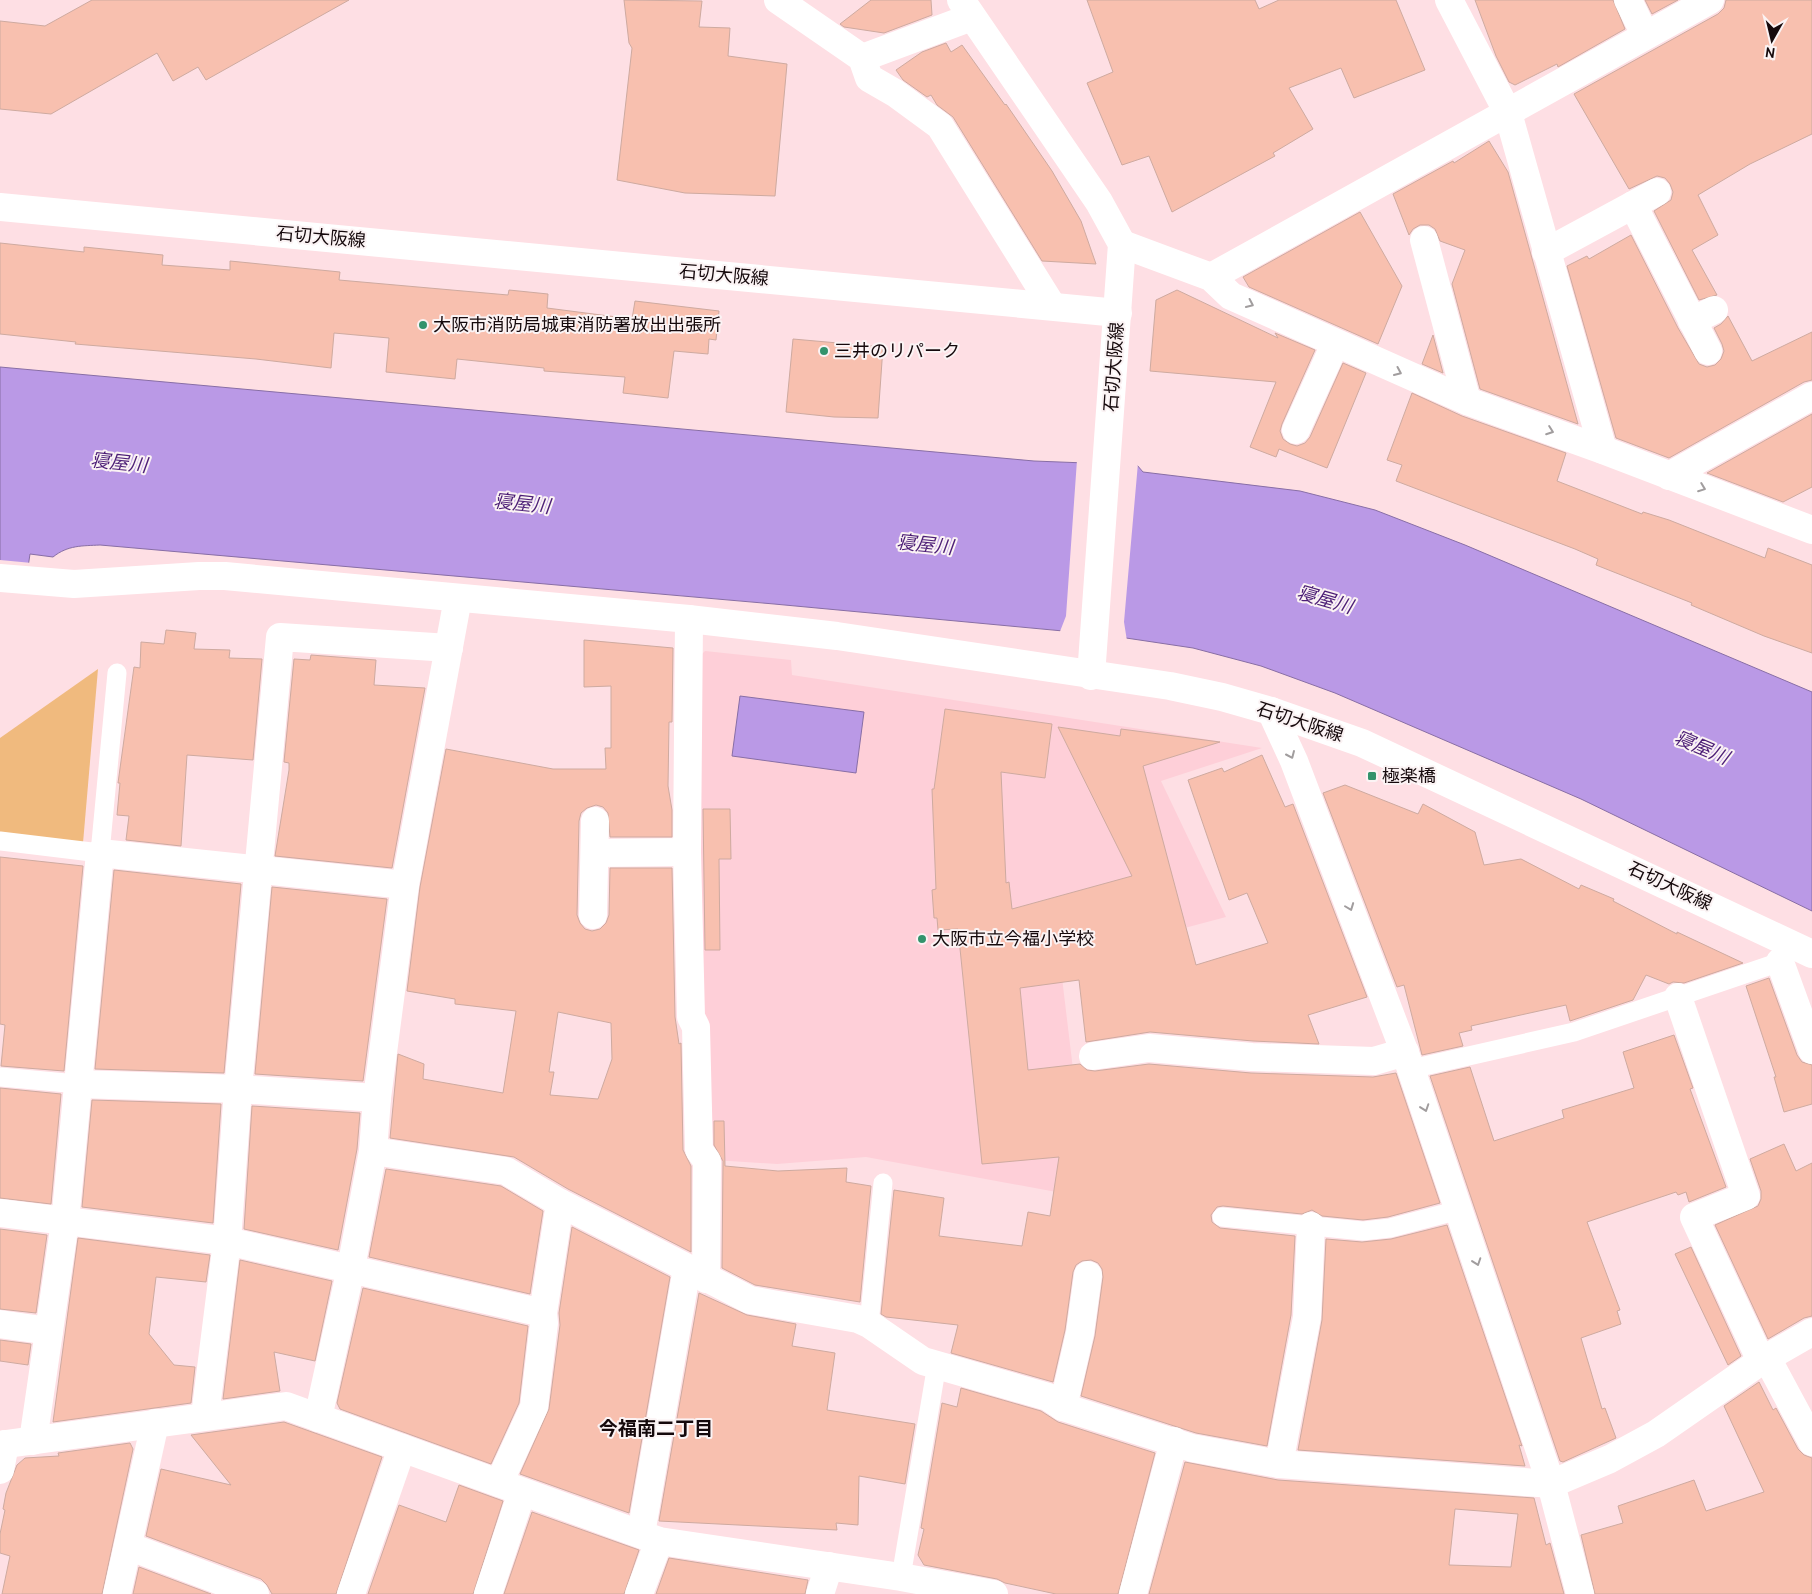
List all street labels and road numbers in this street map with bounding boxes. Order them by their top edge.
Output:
street label: 石切大阪線 [275,222,367,252]
street label: 石切大阪線 [678,260,770,290]
street label: 石切大阪線 [1100,321,1128,413]
street label: 石切大阪線 [1254,698,1346,746]
street label: 石切大阪線 [1625,857,1715,915]

